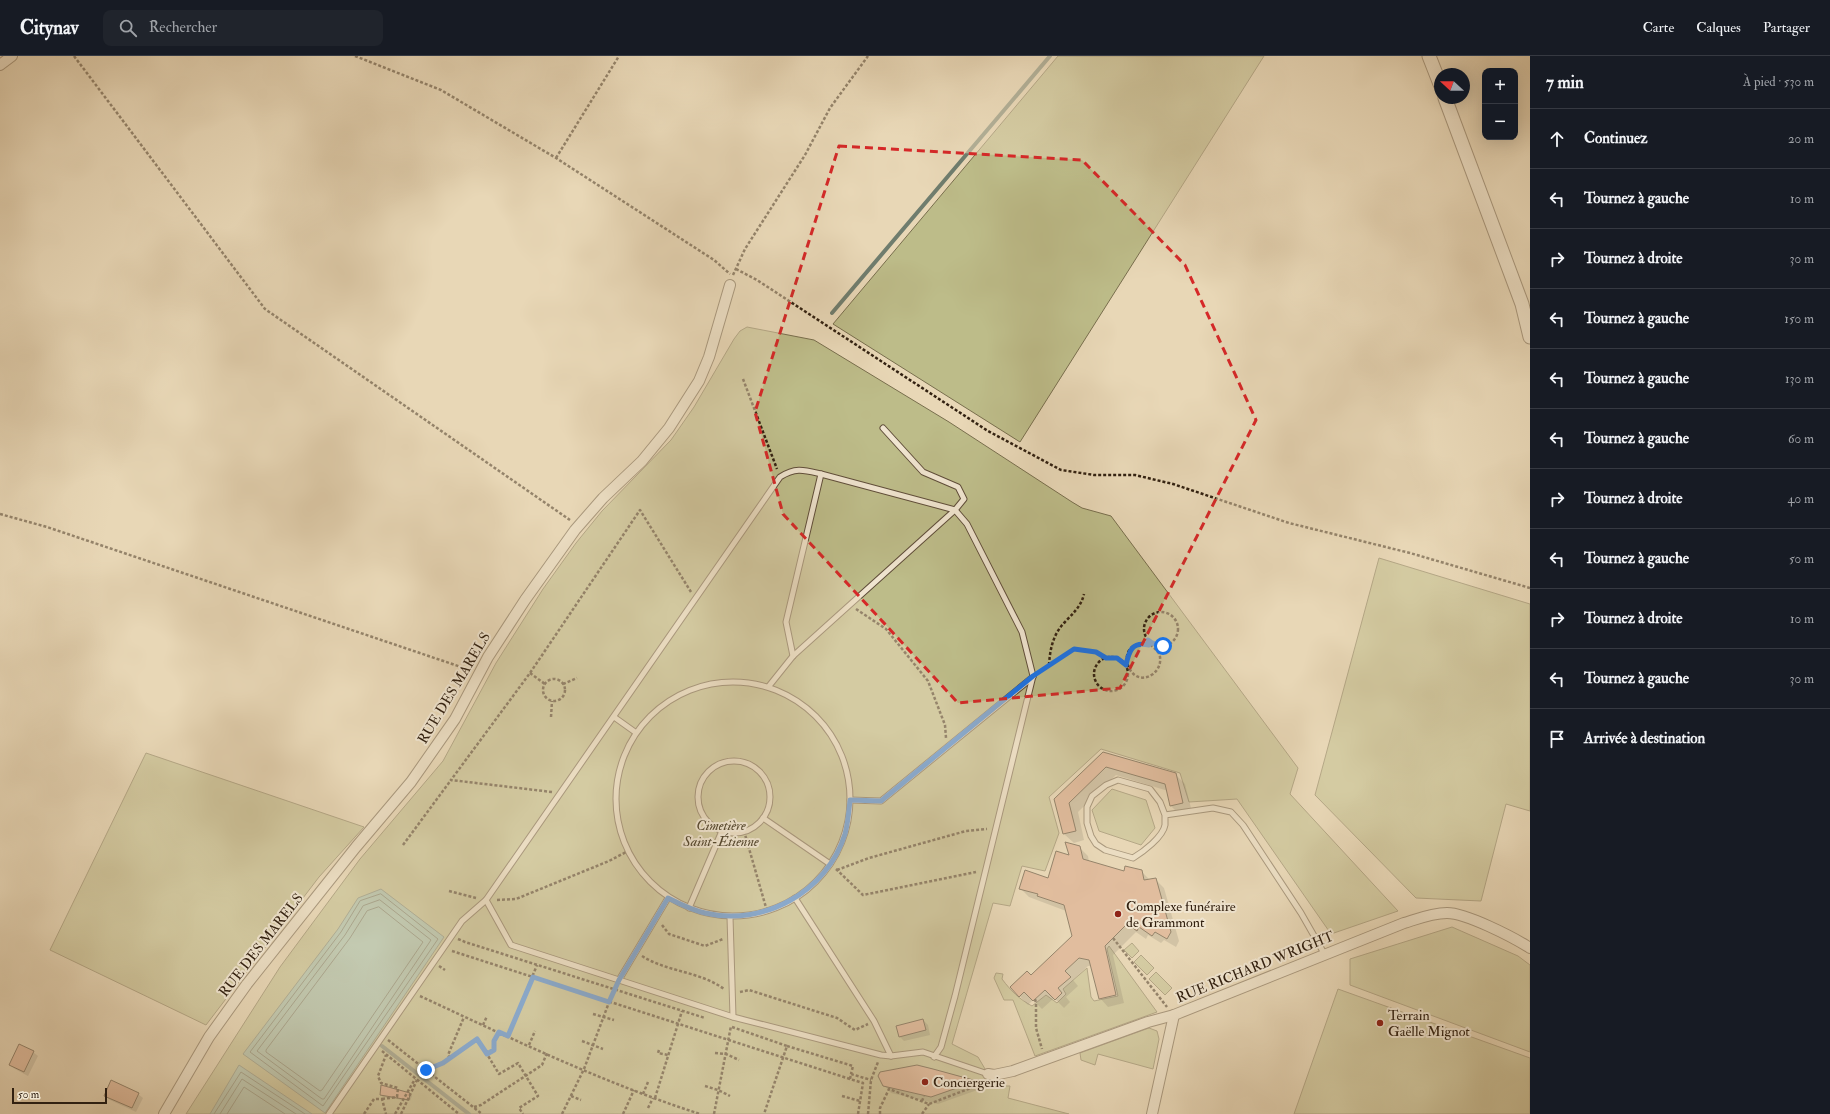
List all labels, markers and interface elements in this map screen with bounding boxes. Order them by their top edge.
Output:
search box [103,10,383,46]
text: Citynav [20,16,79,40]
icon: search [117,17,139,39]
text: Rechercher [149,18,217,37]
text: Carte [1643,19,1674,36]
text: Calques [1696,19,1741,36]
text: Partager [1763,19,1810,36]
north arrow [1434,68,1470,104]
map controls [1482,68,1518,140]
button: + [1482,68,1518,104]
text: 7 min [1546,72,1584,93]
text: À pied · 530 m [1743,74,1814,90]
button: − [1482,104,1518,140]
icon: ahead [1546,128,1568,150]
text: Continuez [1584,129,1648,148]
text: 20 m [1788,131,1814,147]
icon: left [1546,188,1568,210]
text: Tournez à gauche [1584,189,1689,208]
text: 10 m [1790,191,1814,207]
icon: right [1546,248,1568,270]
text: Tournez à droite [1584,249,1683,268]
text: 30 m [1790,251,1814,267]
icon: left [1546,308,1568,330]
text: Tournez à gauche [1584,309,1689,328]
text: 150 m [1784,311,1814,327]
icon: left [1546,368,1568,390]
text: Tournez à gauche [1584,369,1689,388]
text: 130 m [1785,371,1814,387]
icon: left [1546,428,1568,450]
text: Tournez à gauche [1584,429,1689,448]
text: 60 m [1788,431,1814,447]
icon: right [1546,488,1568,510]
text: Tournez à droite [1584,489,1683,508]
text: 40 m [1788,491,1814,507]
icon: left [1546,548,1568,570]
text: Tournez à gauche [1584,549,1689,568]
text: 50 m [1789,551,1814,567]
icon: right [1546,608,1568,630]
text: Tournez à droite [1584,609,1683,628]
text: 10 m [1790,611,1814,627]
street label: RUE DES MARELS [414,629,494,747]
route start [1154,637,1172,655]
icon: left [1546,668,1568,690]
text: Tournez à gauche [1584,669,1689,688]
text: 30 m [1790,671,1814,687]
icon: arrive [1546,728,1568,750]
text: Arrivée à destination [1584,729,1705,748]
park label: Cimetière Saint-Étienne [682,817,759,850]
street label: RUE DES MARELS [215,890,307,1000]
place label: Complexe funéraire de Grammont [1126,898,1236,931]
marker: Complexe funéraire de Grammont [1113,909,1123,919]
street label: RUE RICHARD WRIGHT [1174,927,1337,1006]
place label: Terrain Gaëlle Mignot [1388,1007,1470,1040]
marker: Terrain Gaëlle Mignot [1375,1018,1385,1028]
route end [417,1061,435,1079]
place label: Conciergerie [933,1074,1005,1091]
marker: Conciergerie [920,1077,930,1087]
scale bar [12,1086,107,1105]
text: 50 m [18,1088,39,1101]

